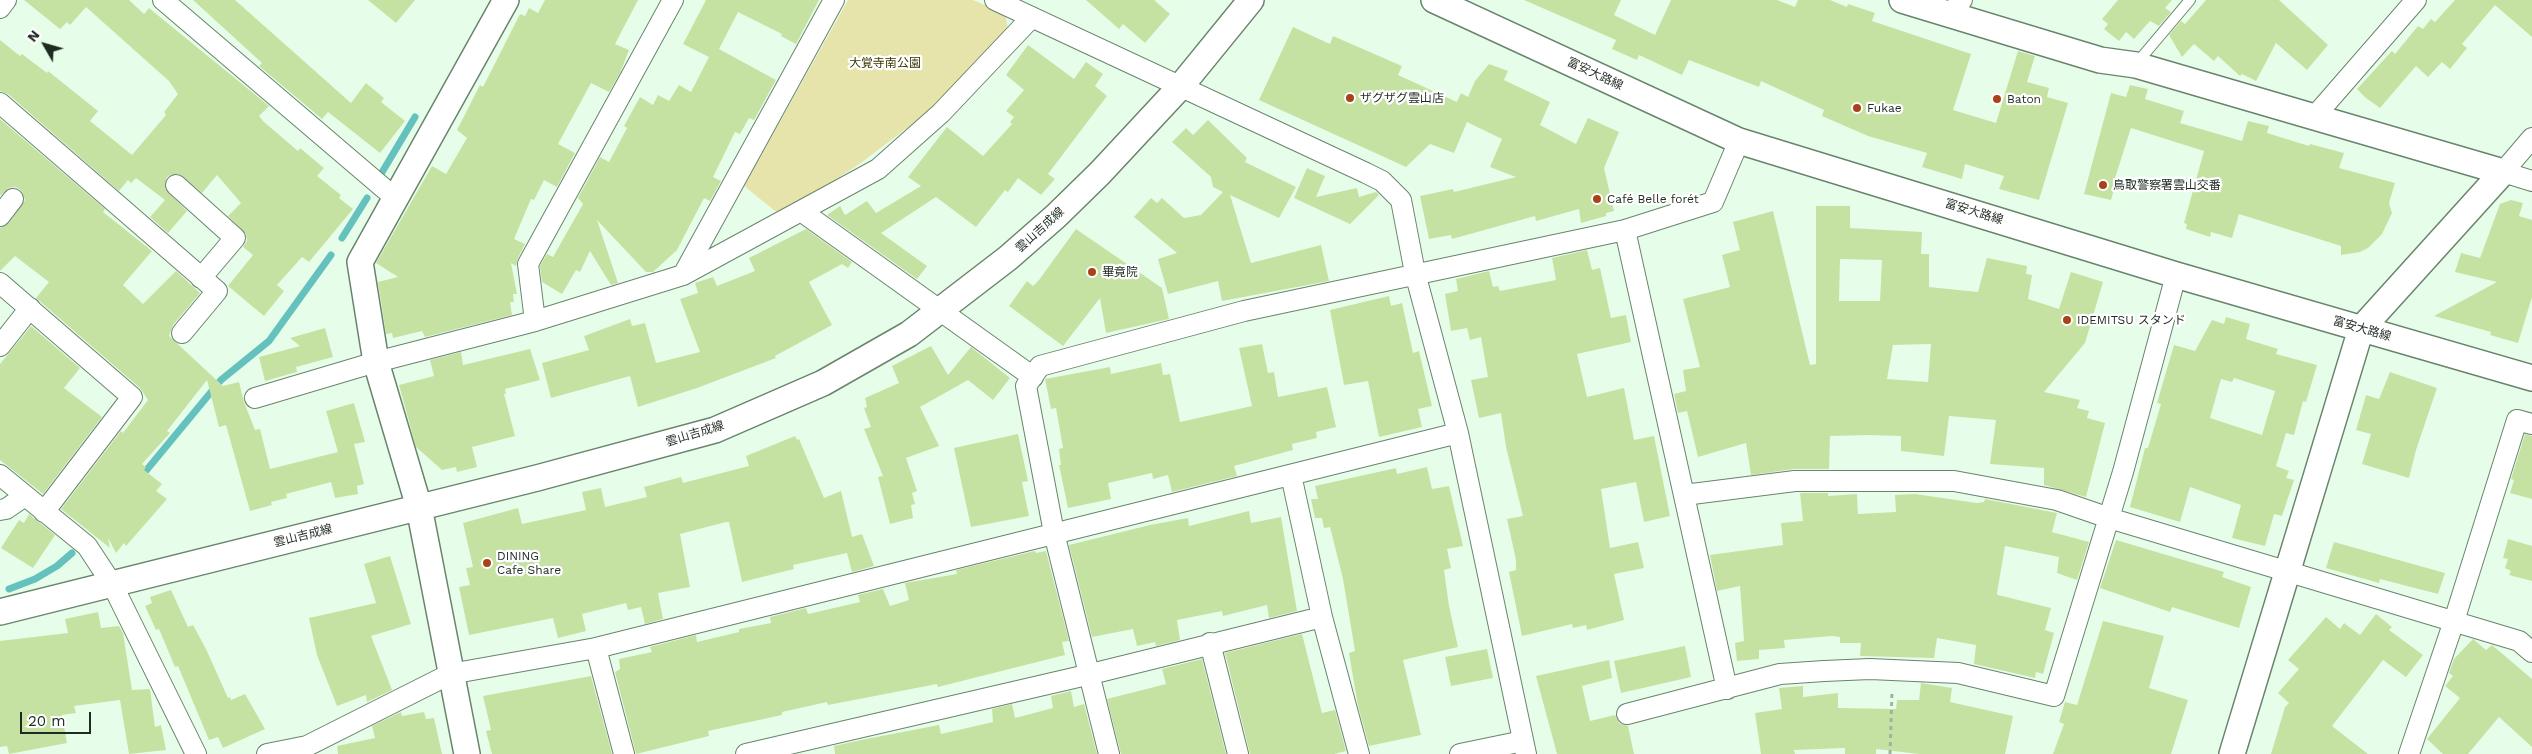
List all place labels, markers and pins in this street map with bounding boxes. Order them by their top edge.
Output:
place label: ザグザグ雲山店 [1360,91,1444,105]
marker: ザグザグ雲山店 [1344,92,1356,104]
place label: Baton [2007,92,2041,106]
marker: Baton [1991,93,2003,105]
place label: Fukae [1867,101,1902,115]
marker: Fukae [1851,102,1863,114]
place label: 鳥取警察署雲山交番 [2113,178,2221,192]
marker: 鳥取警察署雲山交番 [2097,179,2109,191]
place label: Café Belle forét [1607,192,1699,206]
marker: Café Belle forét [1591,193,1603,205]
place label: 畢竟院 [1102,265,1138,279]
marker: 畢竟院 [1086,266,1098,278]
place label: IDEMITSU スタンド [2077,313,2186,327]
marker: IDEMITSU スタンド [2061,314,2073,326]
place label: DINING Cafe Share [497,549,561,577]
marker: DINING Cafe Share [481,557,493,569]

